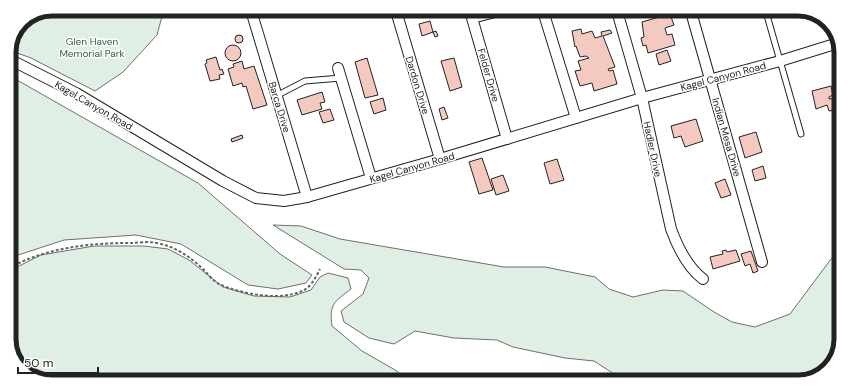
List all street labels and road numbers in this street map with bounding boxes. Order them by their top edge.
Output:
street label: Felder Drive [475,47,502,104]
street label: Dardon Drive [403,54,433,116]
street label: Kagel Canyon Road [679,59,767,94]
street label: Kagel Canyon Road [52,78,135,133]
street label: Barca Drive [266,80,294,134]
street label: Indian Mesa Drive [709,96,744,178]
street label: Hadler Drive [640,120,665,178]
street label: Kagel Canyon Road [368,149,456,186]

